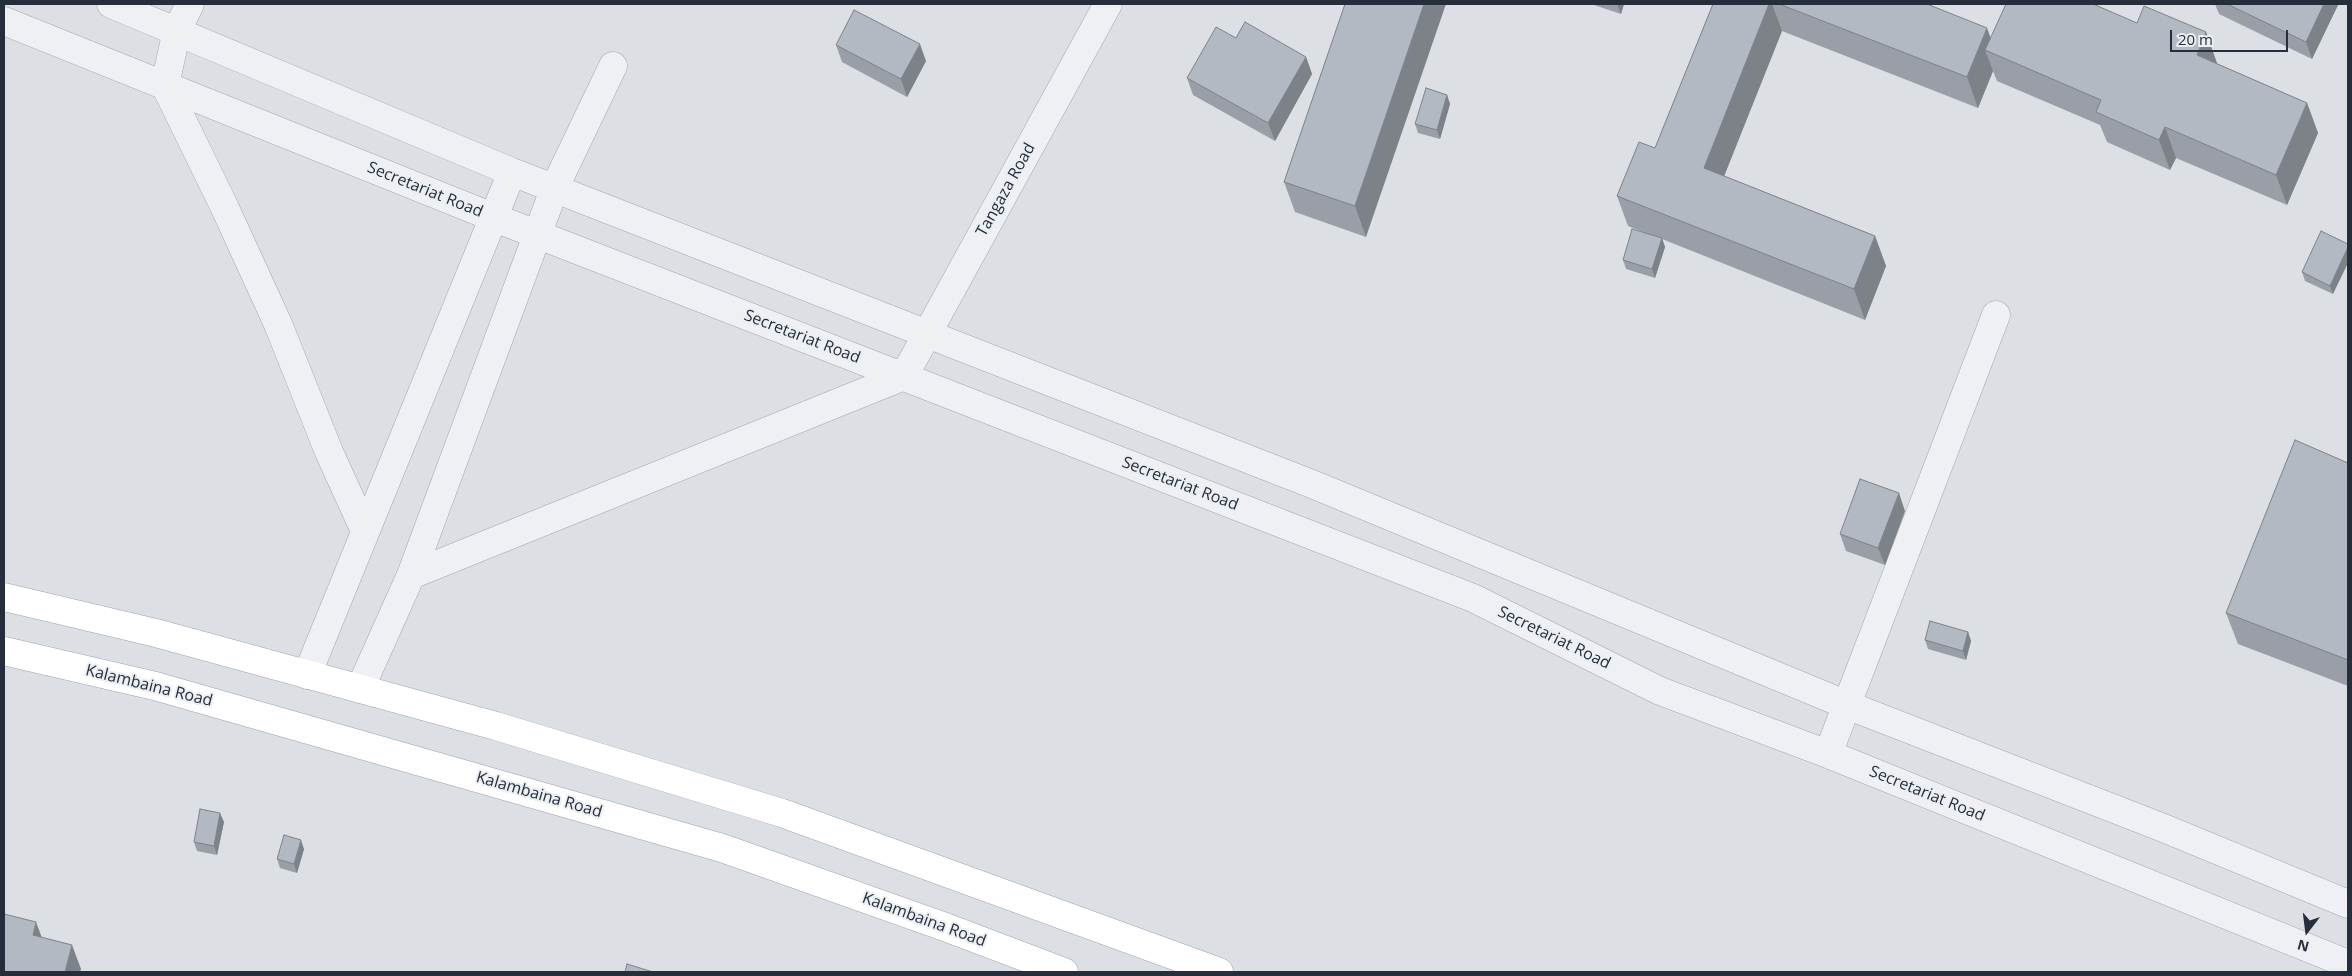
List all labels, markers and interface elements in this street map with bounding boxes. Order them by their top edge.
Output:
scale bar [2172,20,2290,52]
text: 20 m [2178,29,2213,49]
street label: Tangaza Road [972,140,1040,240]
street label: Secretariat Road [364,158,486,222]
street label: Secretariat Road [741,306,863,368]
street label: Secretariat Road [1119,453,1241,515]
street label: Secretariat Road [1494,602,1614,674]
street label: Kalambaina Road [84,661,214,711]
street label: Secretariat Road [1866,762,1988,826]
street label: Kalambaina Road [474,768,604,822]
street label: Kalambaina Road [860,889,988,951]
north arrow [2282,906,2332,956]
text: N [2295,935,2311,957]

